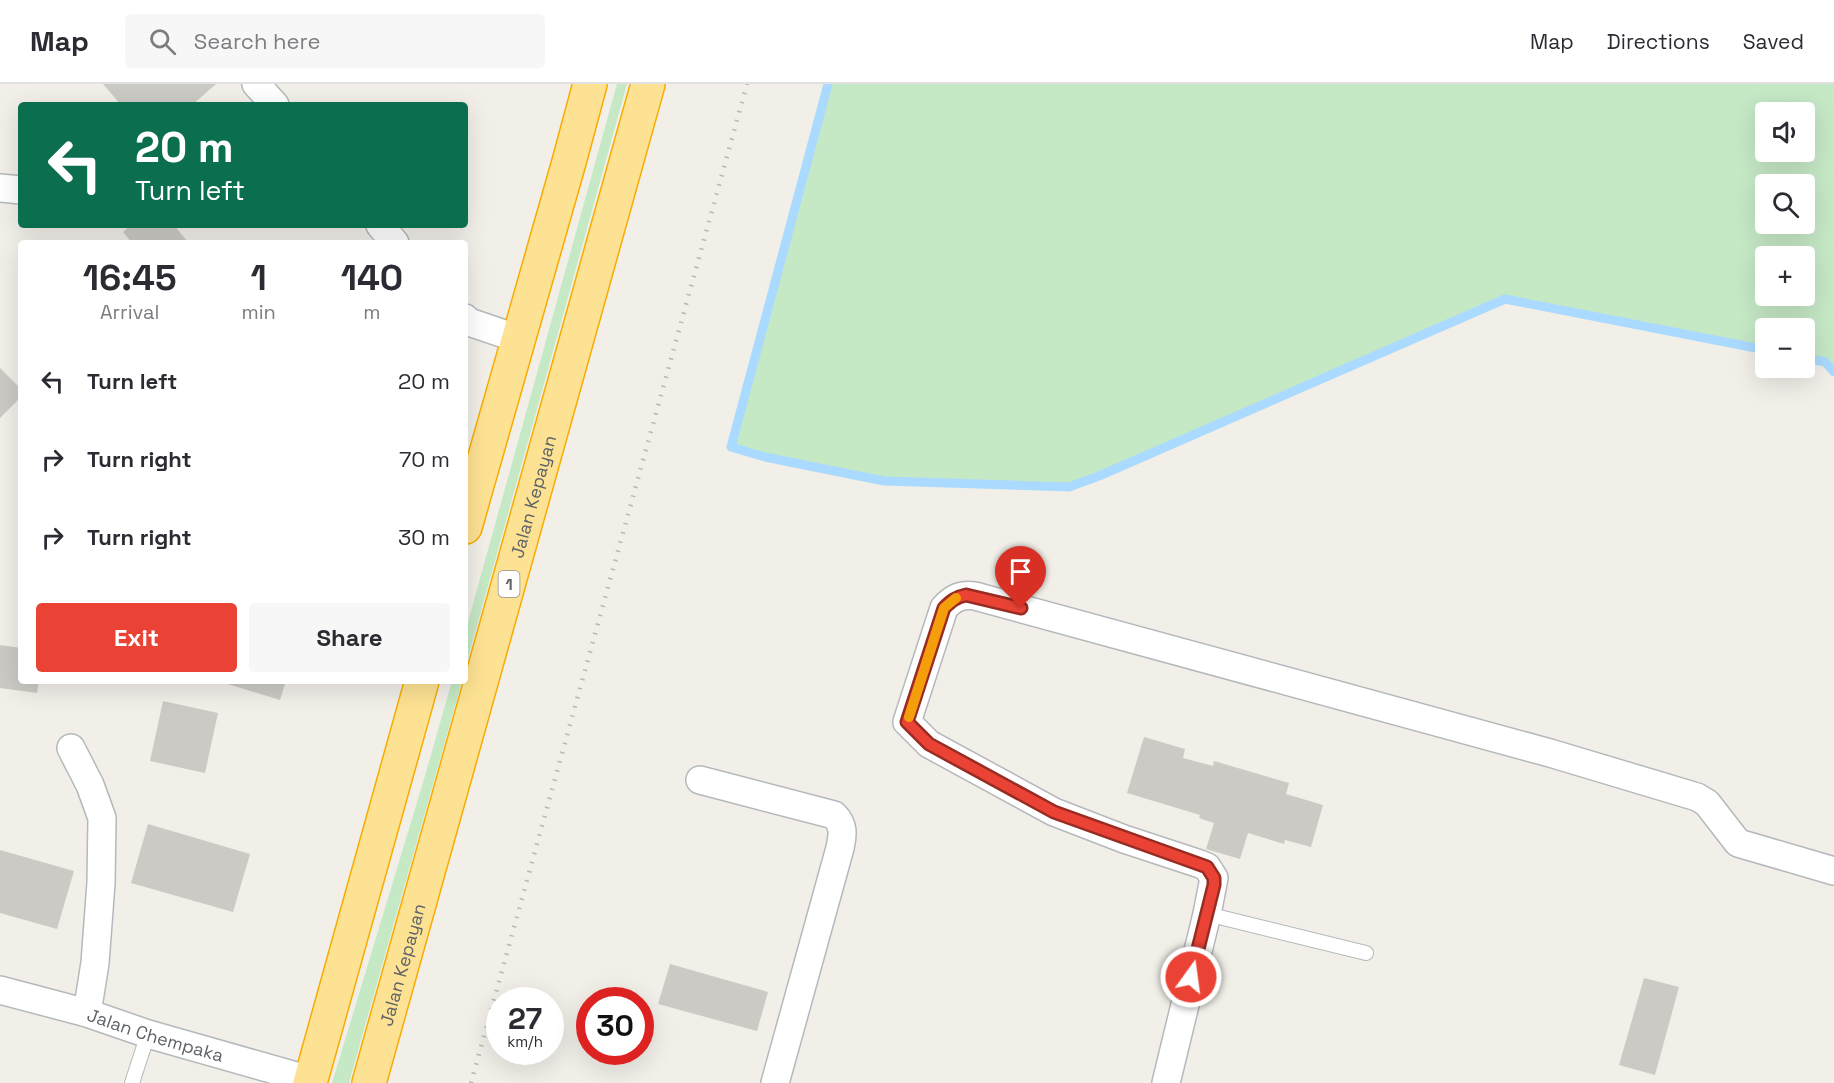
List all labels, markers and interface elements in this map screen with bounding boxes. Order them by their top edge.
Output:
search box [125,14,545,68]
text: Map [30,23,89,59]
icon: search [146,25,179,58]
text: Search here [194,27,321,55]
text: Map [1530,28,1574,55]
text: Directions [1607,28,1710,55]
text: Saved [1743,28,1804,55]
map controls [1755,102,1815,378]
button: sound [1755,102,1815,162]
text: 20 m [135,121,234,174]
icon: left [36,126,114,204]
text: Turn left [135,173,245,208]
button: search [1755,174,1815,234]
button: + [1755,246,1815,306]
text: 16:45 [83,255,177,301]
text: 1 [250,255,267,301]
text: 140 [341,255,403,301]
text: Arrival [100,299,159,325]
text: min [241,299,276,325]
text: m [363,299,381,325]
button: − [1755,318,1815,378]
icon: left [36,365,69,398]
text: Turn left [87,367,177,395]
text: 20 m [398,367,450,395]
street label: Jalan Kepayan [505,432,561,560]
icon: right [36,443,69,476]
text: Turn right [87,445,192,473]
text: 70 m [399,445,450,473]
icon: right [36,521,69,554]
text: Turn right [87,523,192,551]
text: 30 m [398,523,450,551]
pin [995,546,1046,608]
icon: arrive [1004,555,1037,588]
road number: 1 [498,571,520,597]
button: Exit [36,603,237,672]
button: Share [249,603,450,672]
street label: Jalan Kepayan [374,901,430,1029]
position arrow [1159,945,1223,1009]
speed limit sign: 30 [576,987,654,1065]
text: 27 [508,999,542,1038]
street label: Jalan Chempaka [84,1003,226,1066]
text: km/h [507,1032,543,1051]

